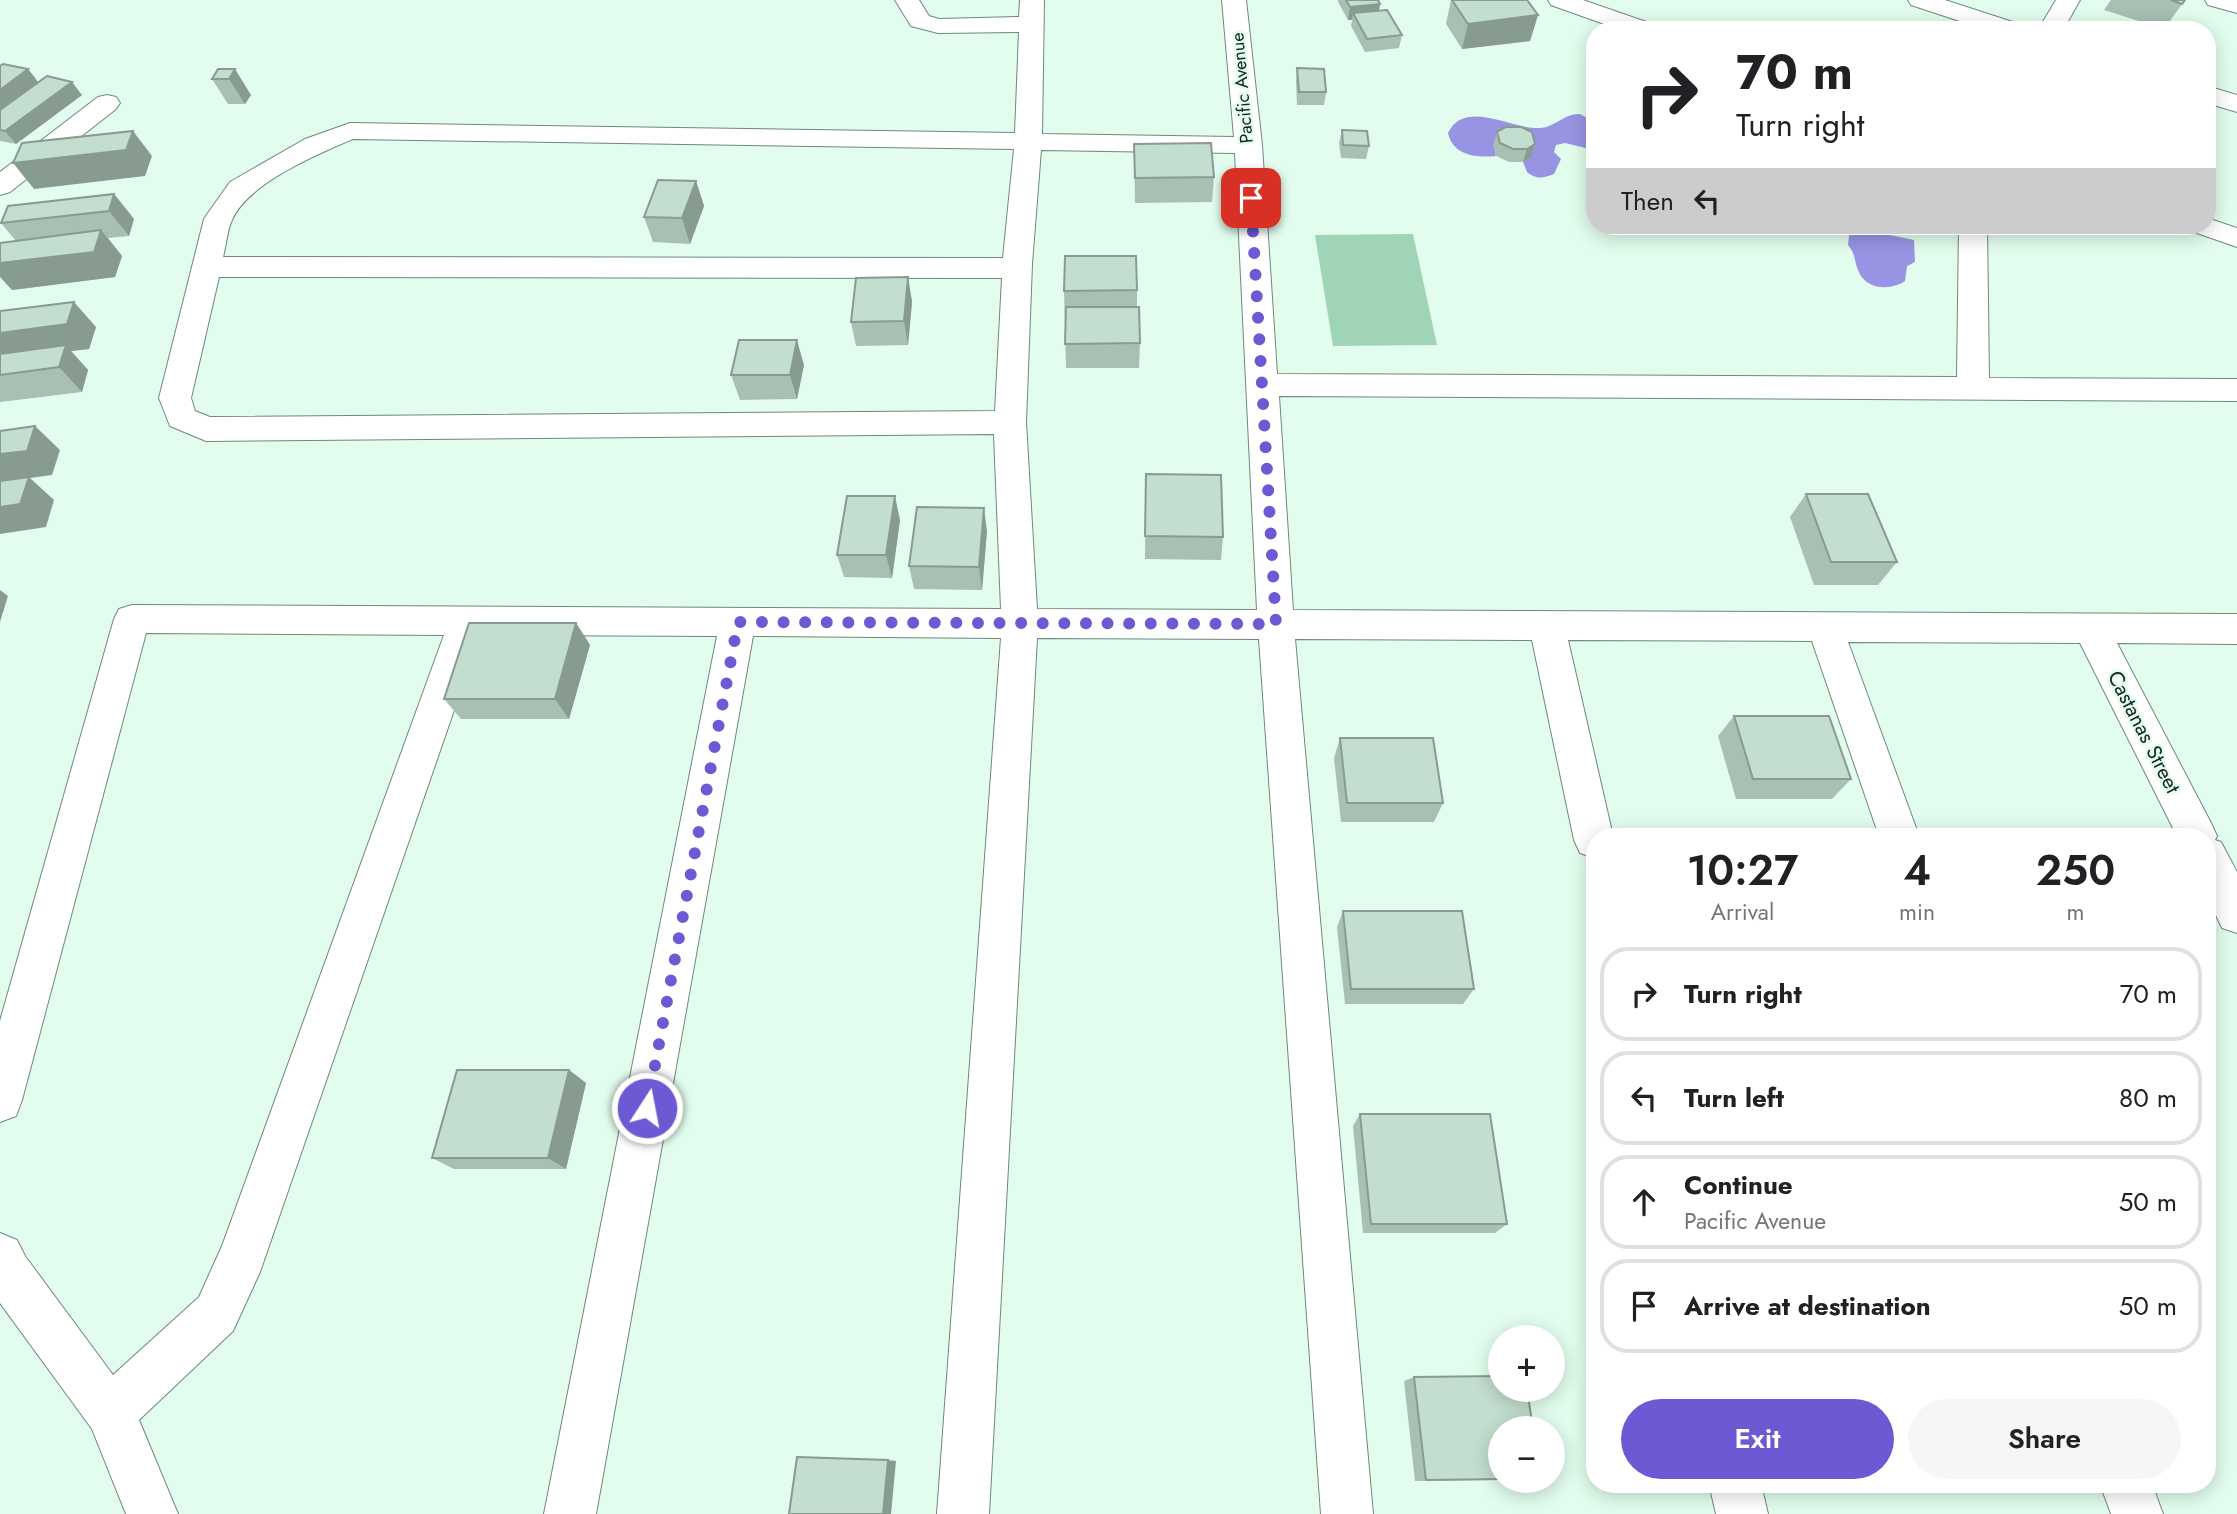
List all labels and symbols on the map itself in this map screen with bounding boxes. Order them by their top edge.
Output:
street label: Pacific Avenue [1224,31,1260,145]
pin [1221,168,1281,228]
street label: Castanas Street [2100,665,2188,799]
position arrow [610,1071,684,1145]

